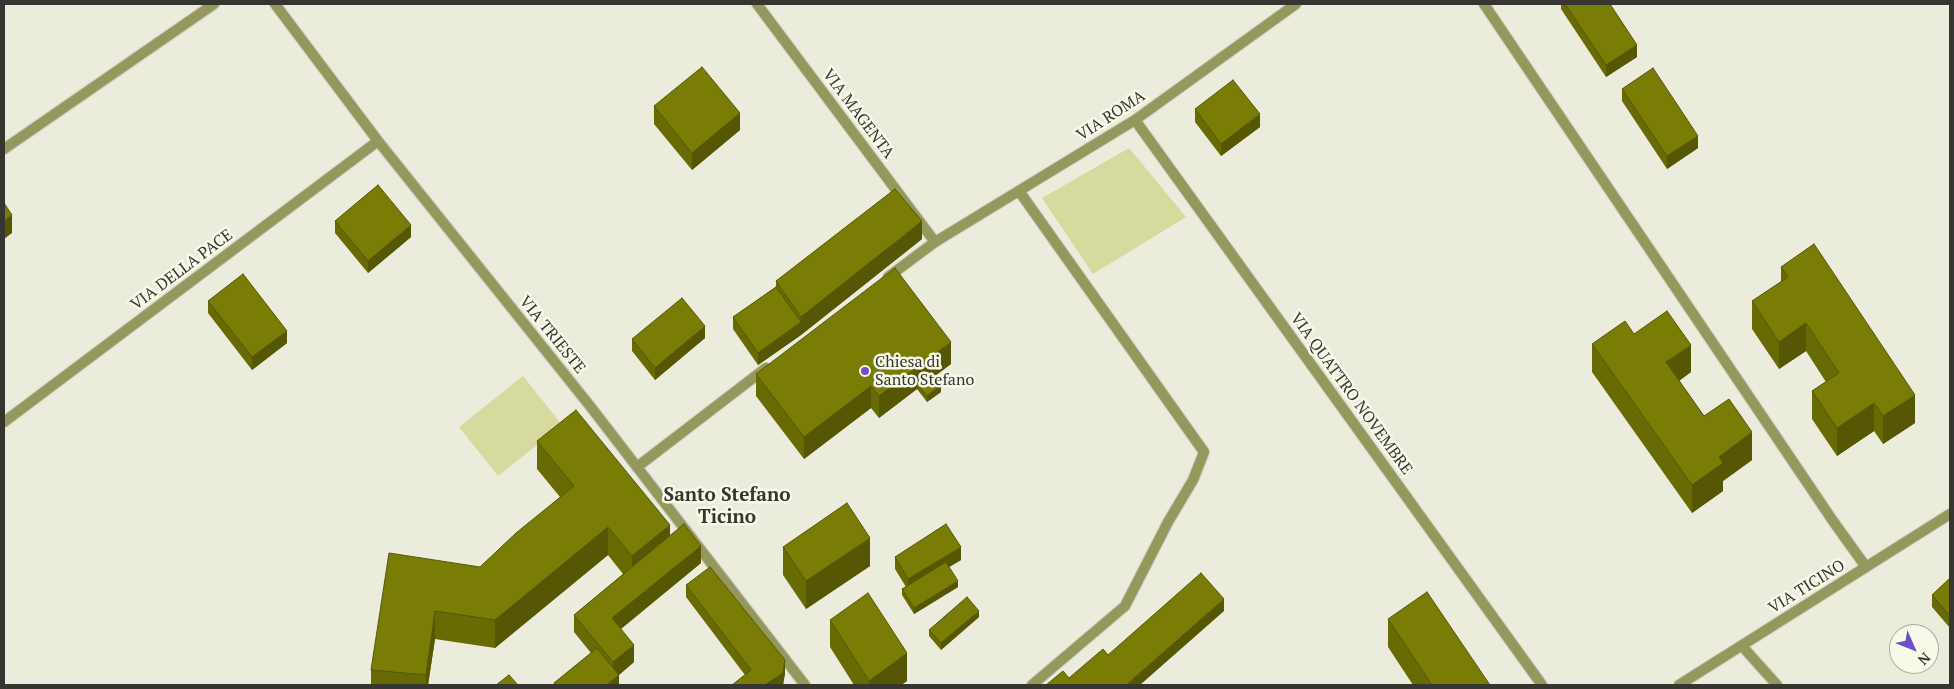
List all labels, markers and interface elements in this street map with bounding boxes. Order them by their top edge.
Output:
street label: VIA MAGENTA [818,66,898,162]
street label: VIA ROMA [1073,87,1149,145]
street label: VIA DELLA PACE [127,225,237,315]
street label: VIA TRIESTE [515,292,589,378]
street label: VIA QUATTRO NOVEMBRE [1286,309,1416,479]
place label: Chiesa di Santo Stefano [875,352,974,390]
marker: Chiesa di Santo Stefano [859,365,871,377]
district label: Santo Stefano Ticino [664,485,790,529]
street label: VIA TICINO [1765,556,1849,618]
north arrow [1889,624,1939,674]
text: N [1914,649,1935,669]

